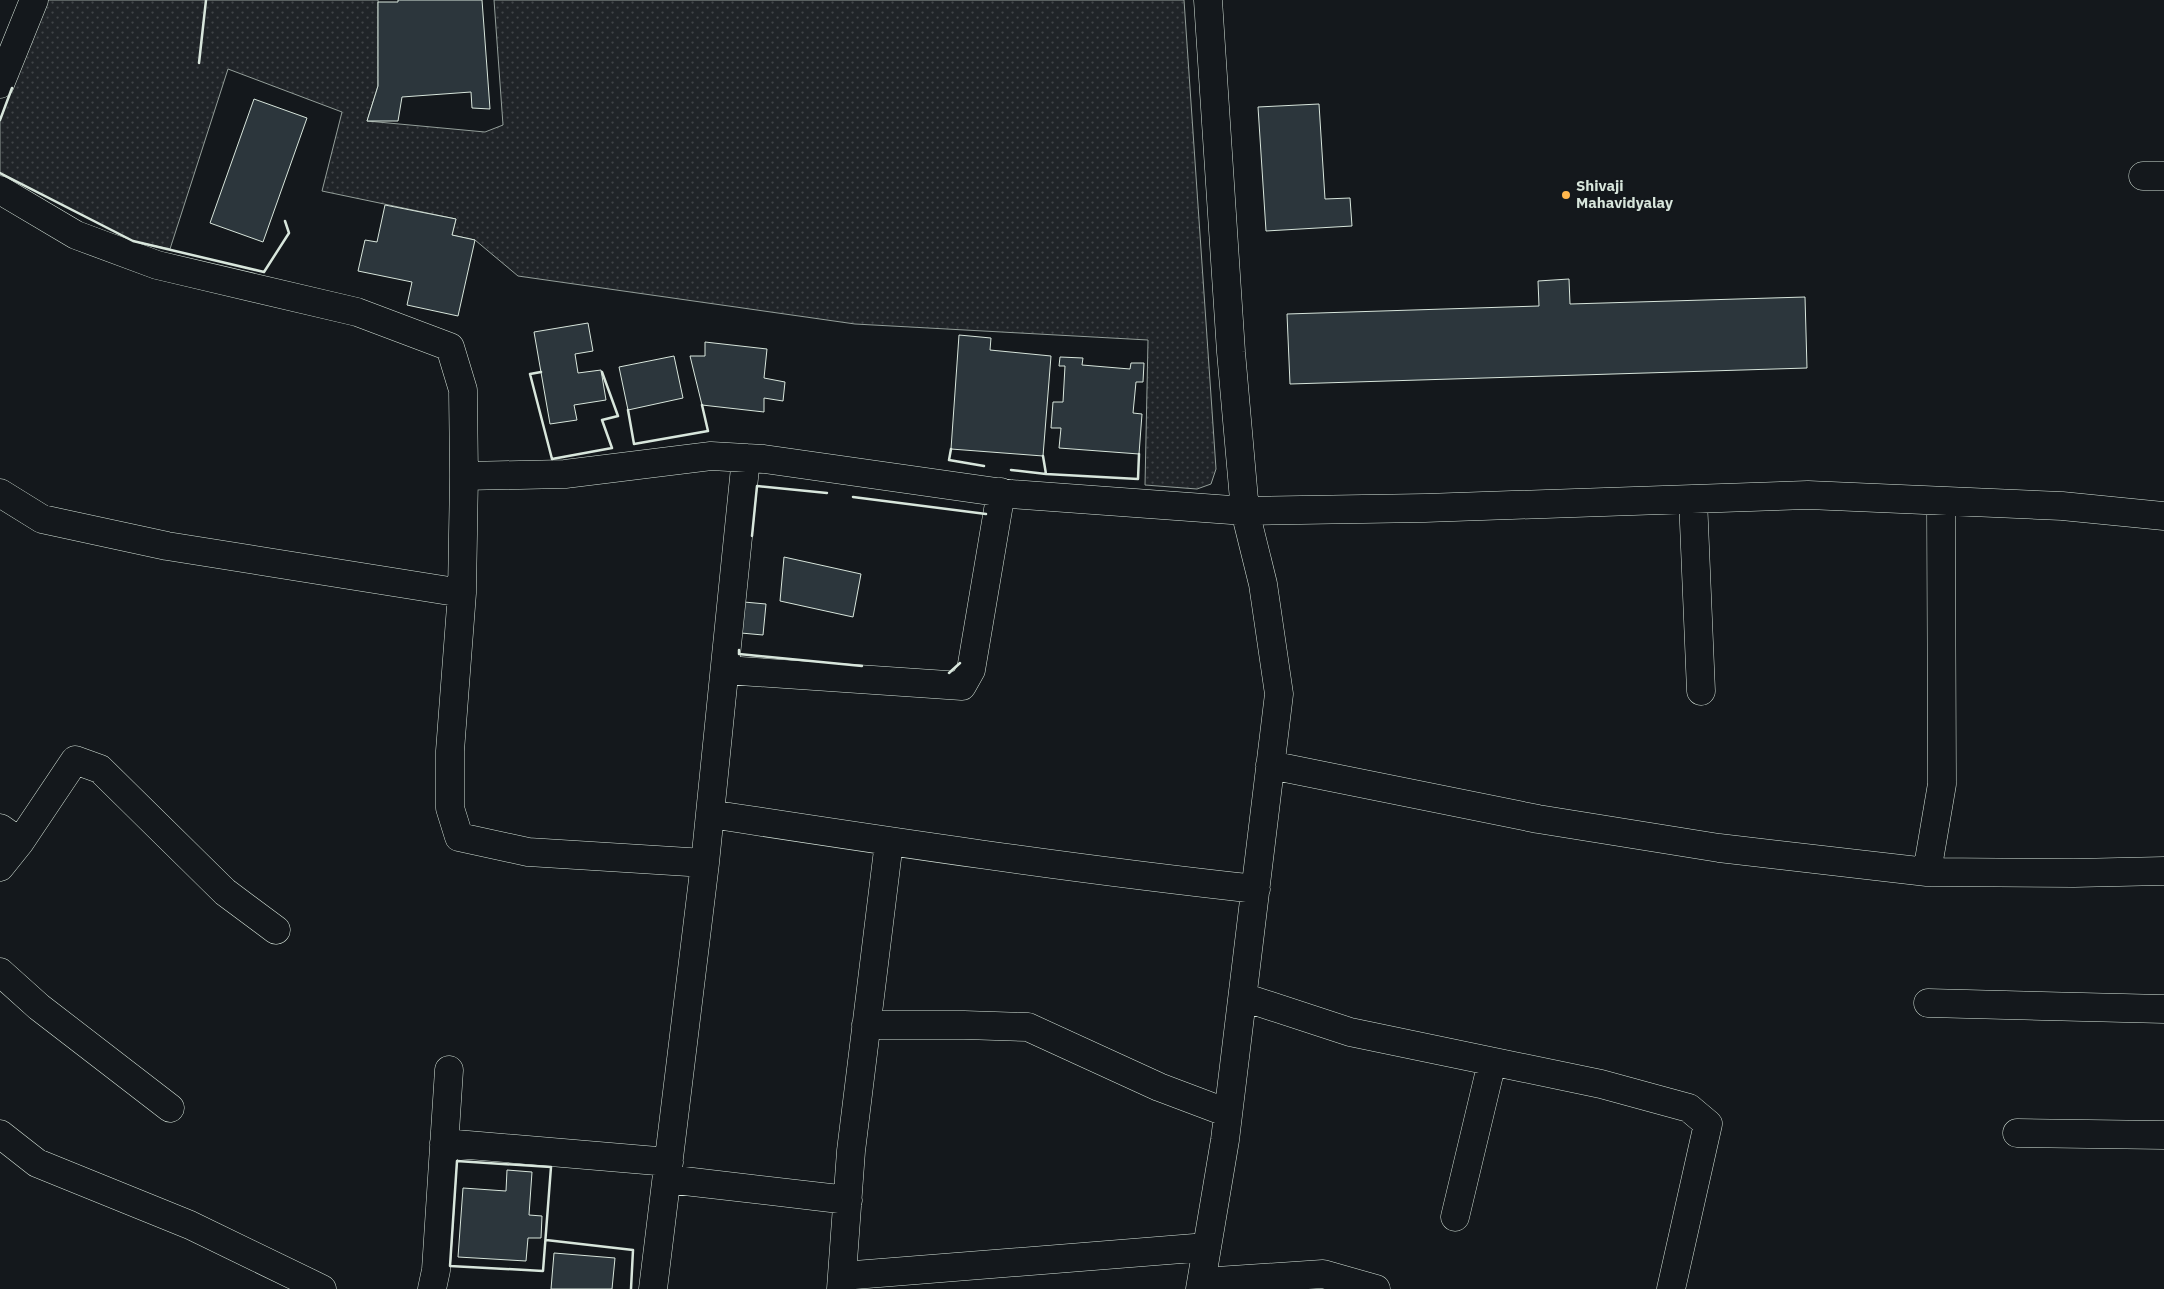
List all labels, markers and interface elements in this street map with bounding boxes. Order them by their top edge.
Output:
place label: Shivaji Mahavidyalay [1576,176,1673,212]
marker: Shivaji Mahavidyalay [1560,189,1572,201]

